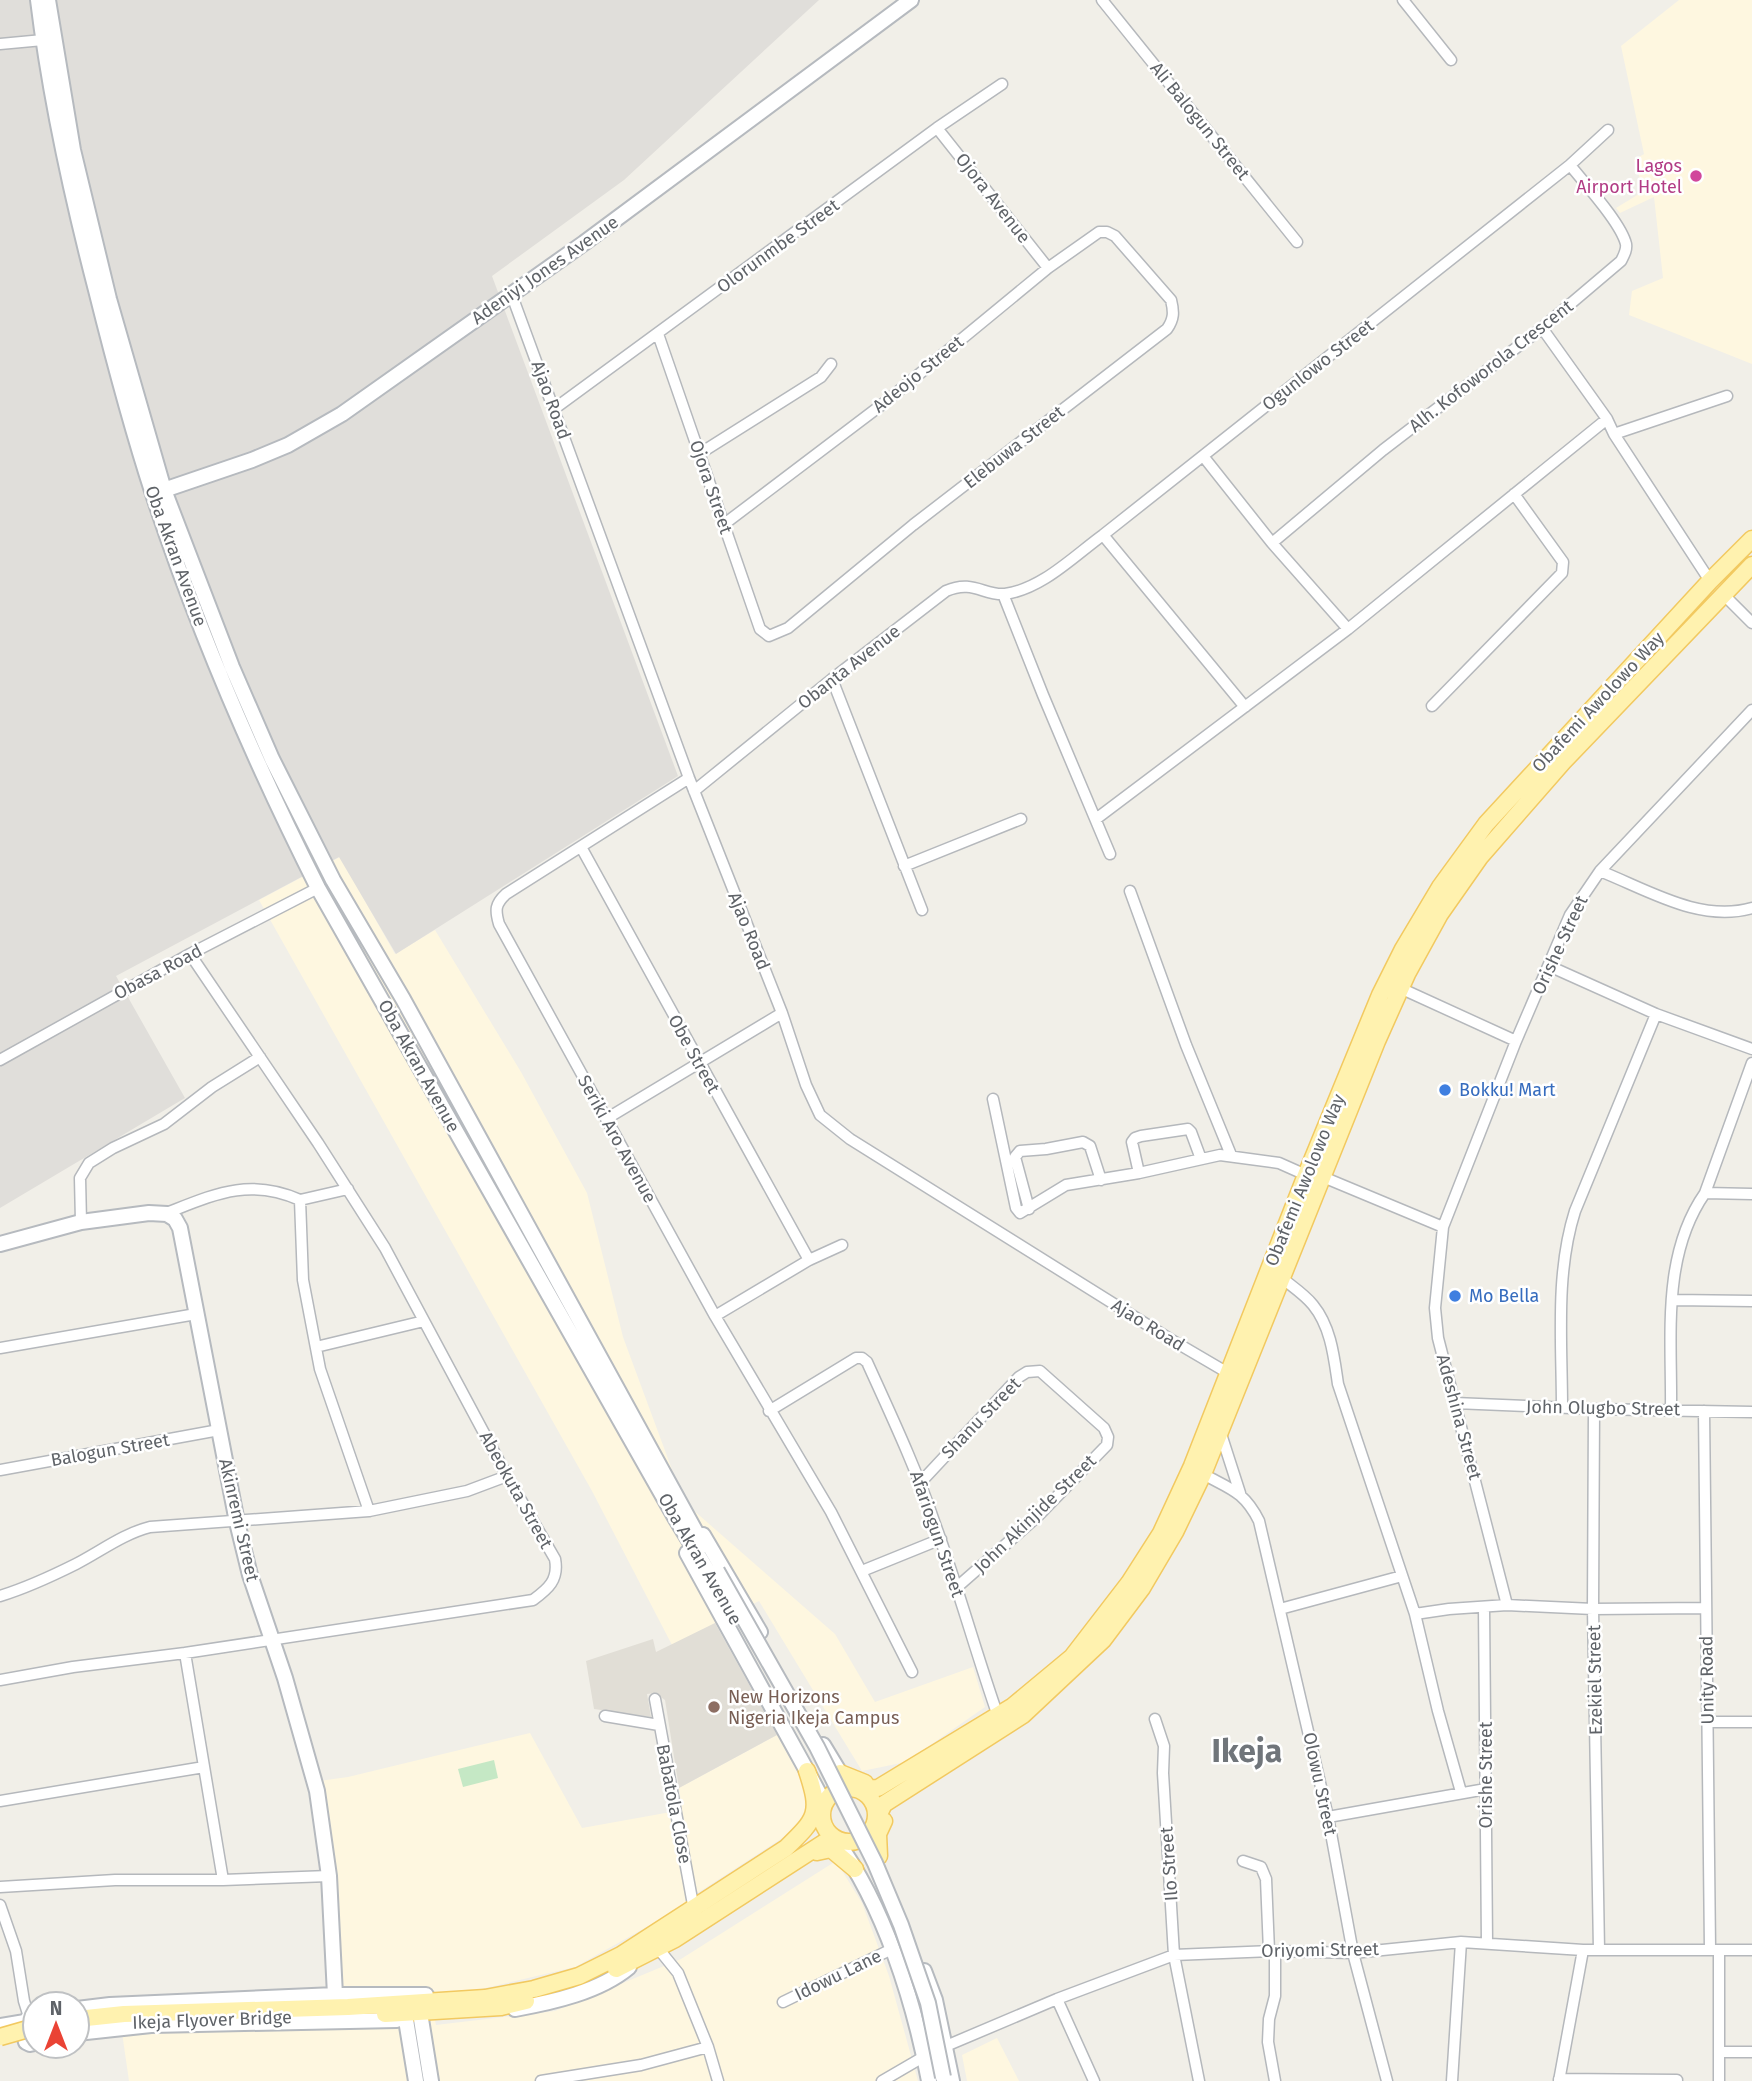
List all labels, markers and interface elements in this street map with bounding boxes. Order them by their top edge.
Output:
street label: Ali Balogun Street [1146,58,1255,185]
street label: Ojora Avenue [951,148,1035,248]
place label: Lagos Airport Hotel [1576,155,1682,198]
marker: Lagos Airport Hotel [1688,168,1704,184]
street label: Olorunmbe Street [713,194,844,298]
street label: Adeniyi Jones Avenue [467,211,623,329]
street label: Alh. Kofoworola Crescent [1405,295,1578,437]
street label: Ogunlowo Street [1258,314,1379,415]
street label: Adeojo Street [868,330,968,417]
street label: Ajao Road [527,358,575,442]
street label: Elebuwa Street [959,401,1069,493]
street label: Ojora Street [685,437,737,537]
street label: Oba Akran Avenue [140,483,212,629]
street label: Obanta Avenue [793,620,905,714]
street label: Obafemi Awolowo Way [1527,627,1669,777]
street label: Ajao Road [723,889,775,973]
street label: Orishe Street [1527,891,1593,998]
street label: Obasa Road [110,940,206,1004]
street label: Oba Akran Avenue [373,996,465,1136]
street label: Obe Street [663,1011,725,1098]
street label: Seriki Aro Avenue [573,1071,661,1207]
place label: Bokku! Mart [1459,1079,1556,1101]
marker: Bokku! Mart [1437,1082,1453,1098]
street label: Obafemi Awolowo Way [1260,1090,1350,1269]
place label: Mo Bella [1469,1285,1539,1307]
marker: Mo Bella [1447,1288,1463,1304]
street label: Ajao Road [1107,1294,1189,1356]
street label: Adeshina Street [1432,1352,1486,1483]
street label: Shanu Street [937,1372,1026,1463]
street label: John Olugbo Street [1526,1396,1681,1420]
street label: Abeokuta Street [475,1428,558,1553]
street label: Balogun Street [49,1429,172,1471]
street label: John Akinjide Street [969,1450,1101,1578]
street label: Akinremi Street [214,1456,264,1584]
street label: Afariogun Street [905,1468,969,1600]
street label: Oba Akran Avenue [653,1489,747,1629]
street label: Ezekiel Street [1583,1624,1607,1735]
street label: Unity Road [1695,1635,1719,1725]
place label: New Horizons Nigeria Ikeja Campus [728,1686,899,1729]
marker: New Horizons Nigeria Ikeja Campus [706,1699,722,1715]
street label: Orishe Street [1475,1721,1497,1828]
street label: Olowu Street [1298,1730,1342,1838]
district label: Ikeja [1212,1732,1282,1770]
street label: Babatola Close [652,1742,696,1866]
street label: Ilo Street [1155,1826,1183,1902]
street label: Oriyomi Street [1261,1938,1380,1962]
street label: Idowu Lane [791,1945,885,2005]
north arrow [21,1990,91,2060]
text: N [50,1997,62,2020]
street label: Ikeja Flyover Bridge [132,2006,292,2034]

